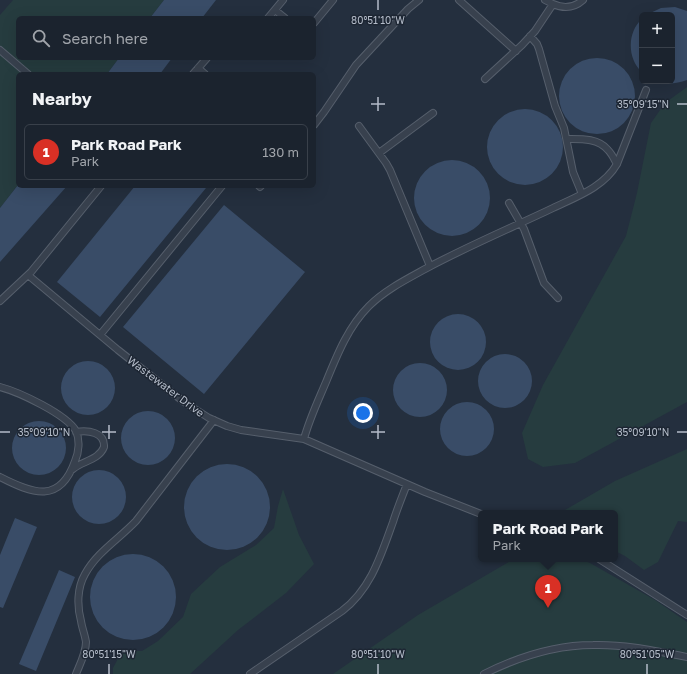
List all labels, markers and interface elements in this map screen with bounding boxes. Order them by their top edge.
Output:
map controls [639,12,675,84]
button: + [639,12,675,48]
text: 80°51'10"W [351,14,405,26]
search box [16,16,316,60]
icon: search [30,27,52,49]
text: Search here [62,29,148,47]
button: − [639,48,675,84]
text: Nearby [32,88,92,109]
text: 35°09'15"N [617,98,669,110]
text: Park Road Park [71,135,182,153]
text: 1 [43,144,49,160]
text: 130 m [262,144,299,160]
text: Park [71,153,99,169]
street label: Wastewater Drive [125,353,207,419]
your location [353,403,373,423]
text: 35°09'10"N [18,426,70,438]
text: 35°09'10"N [617,426,669,438]
popup [478,510,618,562]
text: Park Road Park [493,519,603,537]
text: Park [493,537,521,553]
pin: 1 [535,575,561,608]
text: 80°51'15"W [82,648,136,660]
text: 80°51'10"W [351,648,405,660]
text: 80°51'05"W [620,648,675,660]

